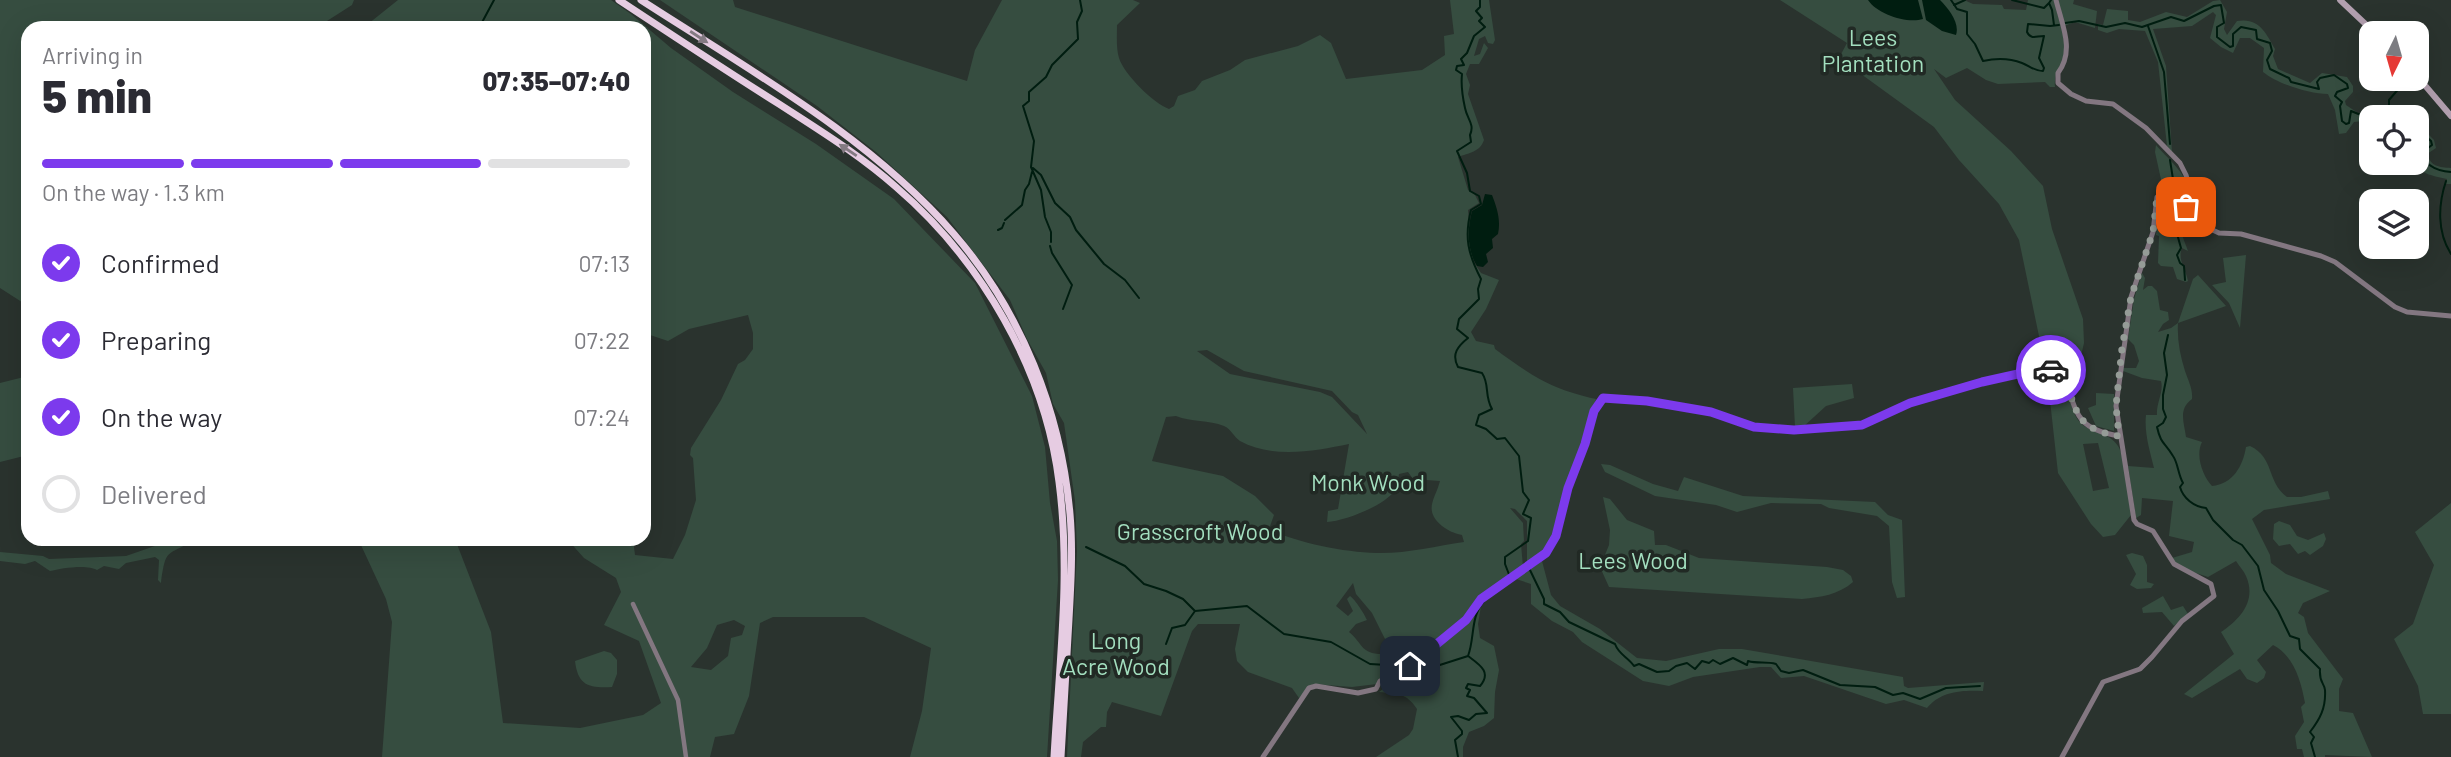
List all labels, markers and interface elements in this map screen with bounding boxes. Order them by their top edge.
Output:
north arrow [2359,21,2429,91]
map controls [2359,21,2429,259]
park label: Lees Plantation [1822,23,1924,77]
one-way arrow [689,30,708,43]
text: Arriving in [42,41,143,69]
text: 07:35–07:40 [483,65,630,96]
text: 5 min [42,67,152,122]
button: locate [2359,105,2429,175]
one-way arrow [838,143,858,156]
pin [2156,177,2216,237]
text: On the way · 1.3 km [42,178,225,206]
icon: bag [2167,188,2205,226]
button: layers [2359,189,2429,259]
icon: check [42,244,80,282]
text: Confirmed [101,247,220,278]
text: 07:13 [578,249,630,277]
icon: check [42,321,80,359]
text: Preparing [101,324,211,355]
text: 07:22 [574,326,630,354]
courier [2016,335,2086,405]
icon: car [2032,351,2070,389]
icon: check [42,398,80,436]
text: On the way [101,401,222,432]
text: 07:24 [573,403,630,431]
park label: Monk Wood [1311,468,1425,496]
text: Delivered [101,478,207,509]
park label: Grasscroft Wood [1117,517,1283,545]
park label: Lees Wood [1578,546,1688,574]
park label: Long Acre Wood [1062,626,1170,680]
pin [1380,636,1440,696]
icon: home [1391,647,1429,685]

